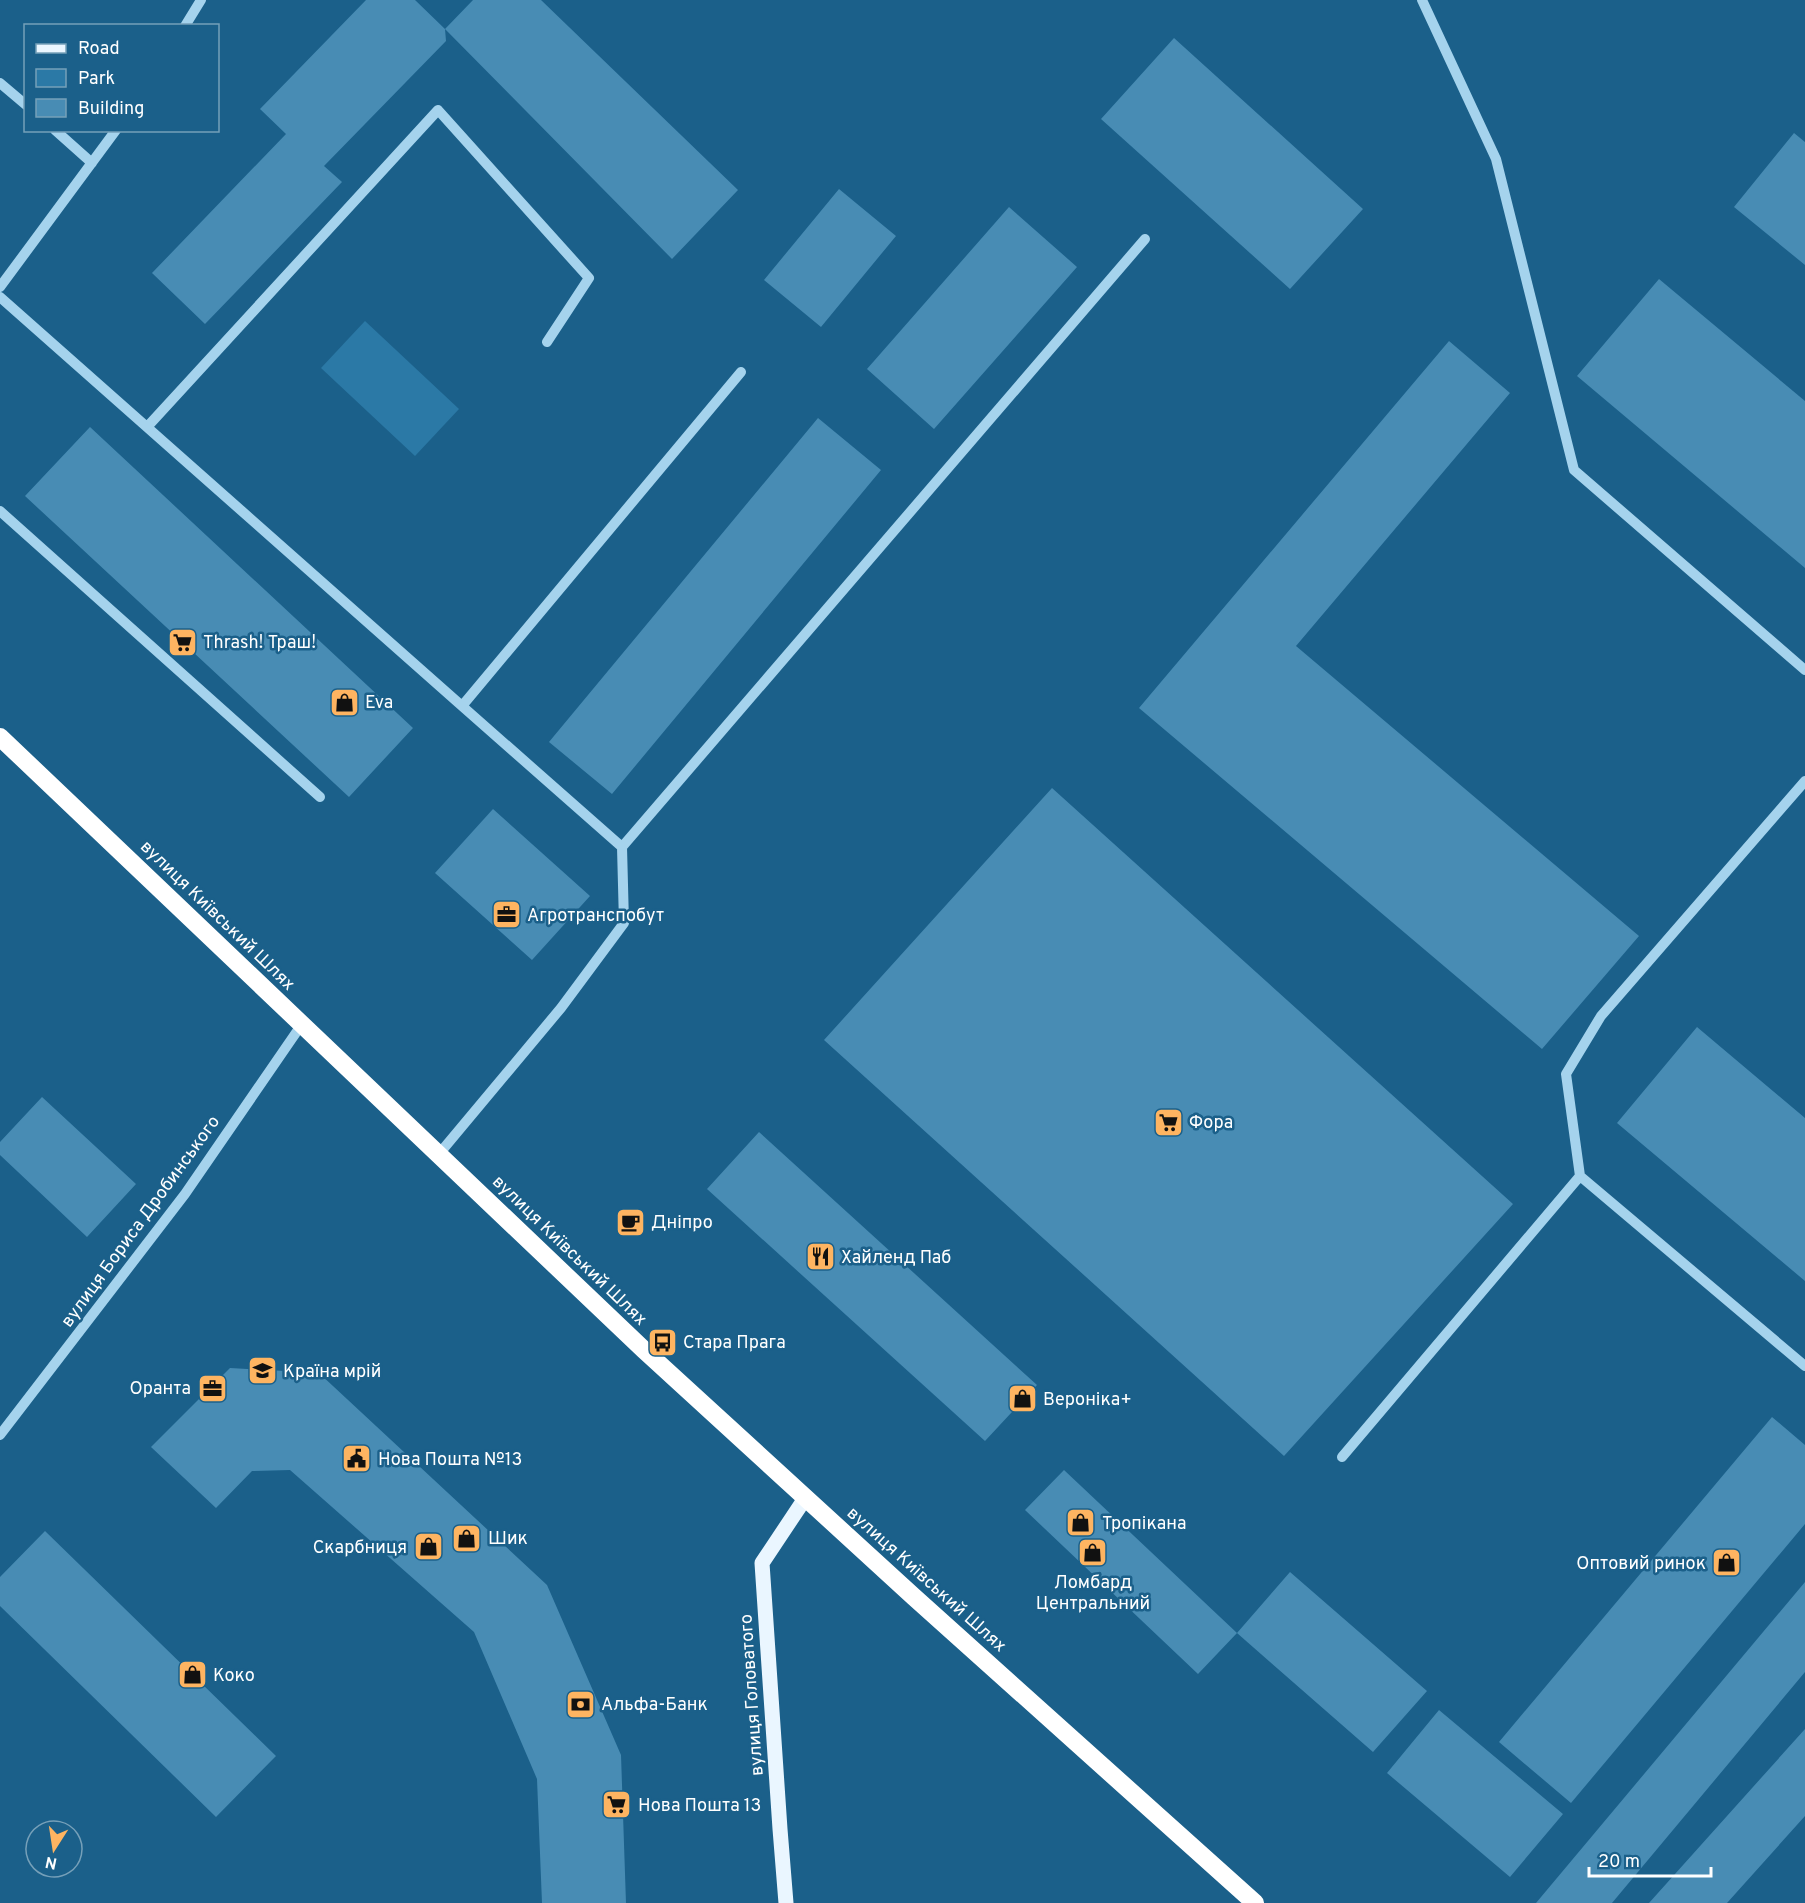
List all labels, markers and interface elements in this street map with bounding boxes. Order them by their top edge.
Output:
legend [24,24,219,132]
text: Road [78,38,120,61]
text: Park [78,68,115,91]
text: Building [78,98,144,121]
supermarket icon: Thrash! Траш! [166,626,198,658]
place label: Thrash! Траш! [203,632,316,655]
shop icon: Eva [328,686,360,718]
place label: Eva [365,692,393,715]
street label: вулиця Київський Шлях [135,836,299,996]
office icon: Агротранспобут [490,899,522,931]
place label: Агротранспобут [527,905,664,928]
supermarket icon: Фора [1152,1106,1184,1138]
street label: вулиця Бориса Дробинського [57,1112,226,1332]
place label: Фора [1189,1112,1233,1135]
street label: вулиця Київський Шлях [487,1171,651,1331]
cafe icon: Дніпро [614,1206,646,1238]
place label: Дніпро [651,1212,713,1235]
restaurant icon: Хайленд Паб [804,1241,836,1273]
place label: Хайленд Паб [841,1247,951,1270]
bus stop icon: Стара Прага [646,1326,678,1358]
place label: Стара Прага [683,1332,786,1355]
school or university icon: Країна мрій [246,1355,278,1387]
place label: Країна мрій [283,1361,381,1384]
office icon: Оранта [196,1372,228,1404]
place label: Оранта [129,1378,191,1401]
shop icon: Вероніка+ [1006,1383,1038,1415]
place label: Вероніка+ [1043,1389,1132,1412]
public building icon: Нова Пошта №13 [341,1443,373,1475]
place label: Нова Пошта №13 [378,1449,522,1472]
street label: вулиця Київський Шлях [841,1502,1011,1658]
shop icon: Тропікана [1065,1507,1097,1539]
place label: Тропікана [1102,1513,1187,1536]
shop icon: Шик [451,1522,483,1554]
place label: Шик [488,1528,528,1551]
shop icon: Скарбниця [412,1531,444,1563]
place label: Скарбниця [313,1537,407,1560]
shop icon: Ломбард Центральний [1077,1537,1109,1569]
shop icon: Оптовий ринок [1711,1547,1743,1579]
place label: Оптовий ринок [1576,1553,1706,1576]
place label: Ломбард Центральний [1036,1572,1150,1616]
street label: вулиця Головатого [735,1613,770,1777]
shop icon: Коко [176,1659,208,1691]
place label: Коко [213,1665,255,1688]
bank icon: Альфа-Банк [564,1688,596,1720]
place label: Альфа-Банк [601,1694,708,1717]
supermarket icon: Нова Пошта 13 [601,1789,633,1821]
place label: Нова Пошта 13 [638,1795,761,1818]
north arrow [24,1819,84,1879]
scale bar [1589,1840,1710,1878]
text: N [44,1851,59,1873]
text: 20 m [1598,1851,1640,1874]

